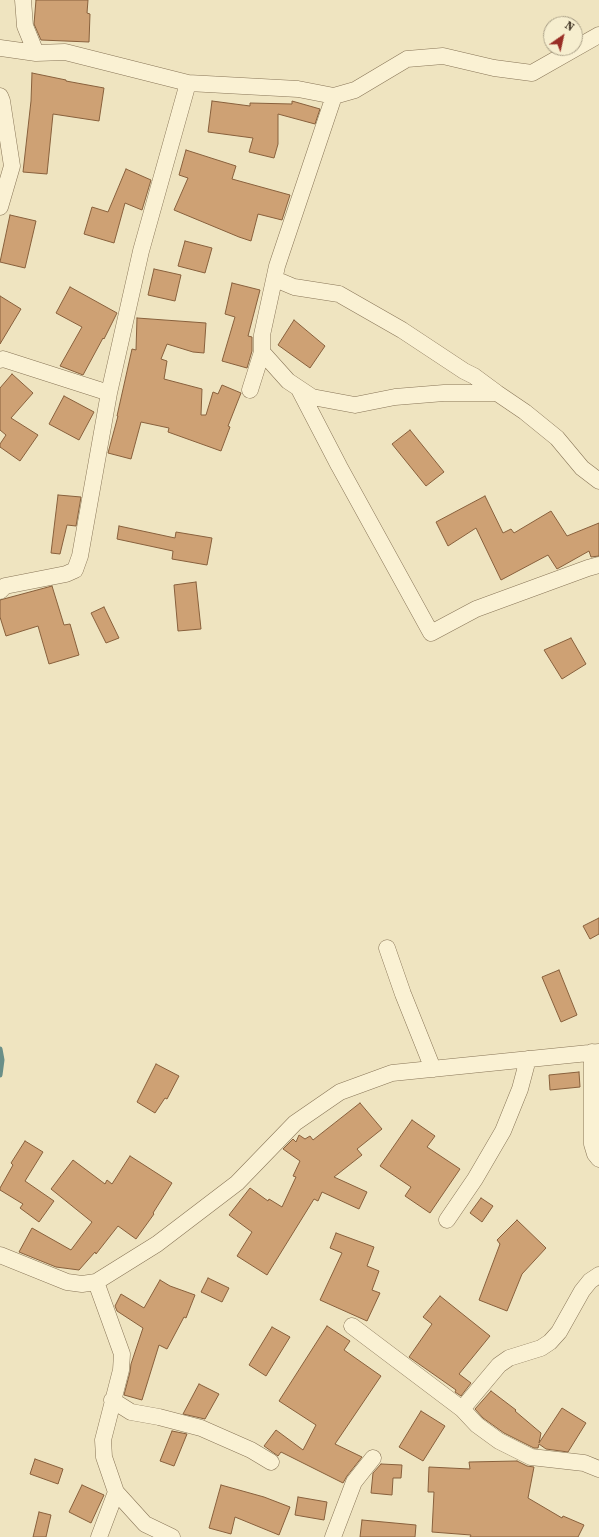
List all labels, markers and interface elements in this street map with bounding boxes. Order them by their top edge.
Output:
north arrow [543,16,583,56]
text: N [562,18,577,35]

